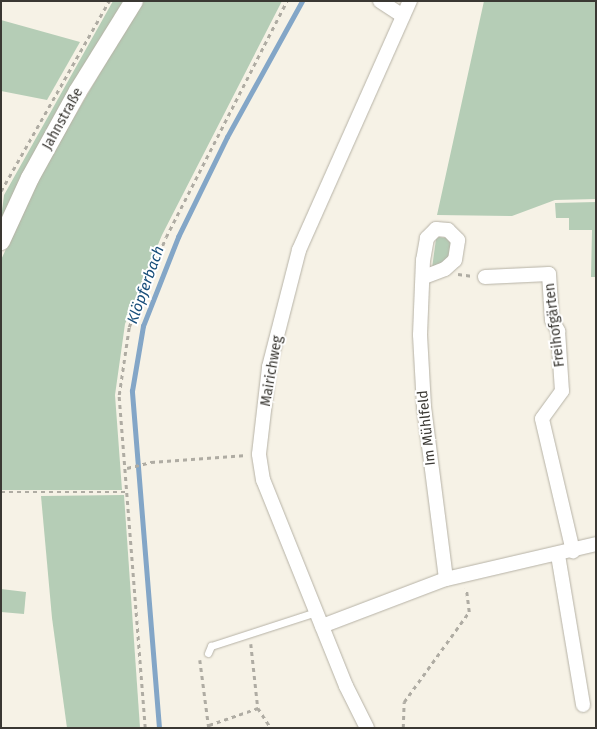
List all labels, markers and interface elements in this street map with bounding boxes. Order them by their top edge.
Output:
street label: Jahnstraße [39,85,87,153]
water label: Klöpferbach [124,244,168,326]
street label: Freihofgärten [541,282,569,368]
street label: Mairichweg [258,334,286,408]
street label: Im Mühlfeld [415,389,439,467]

